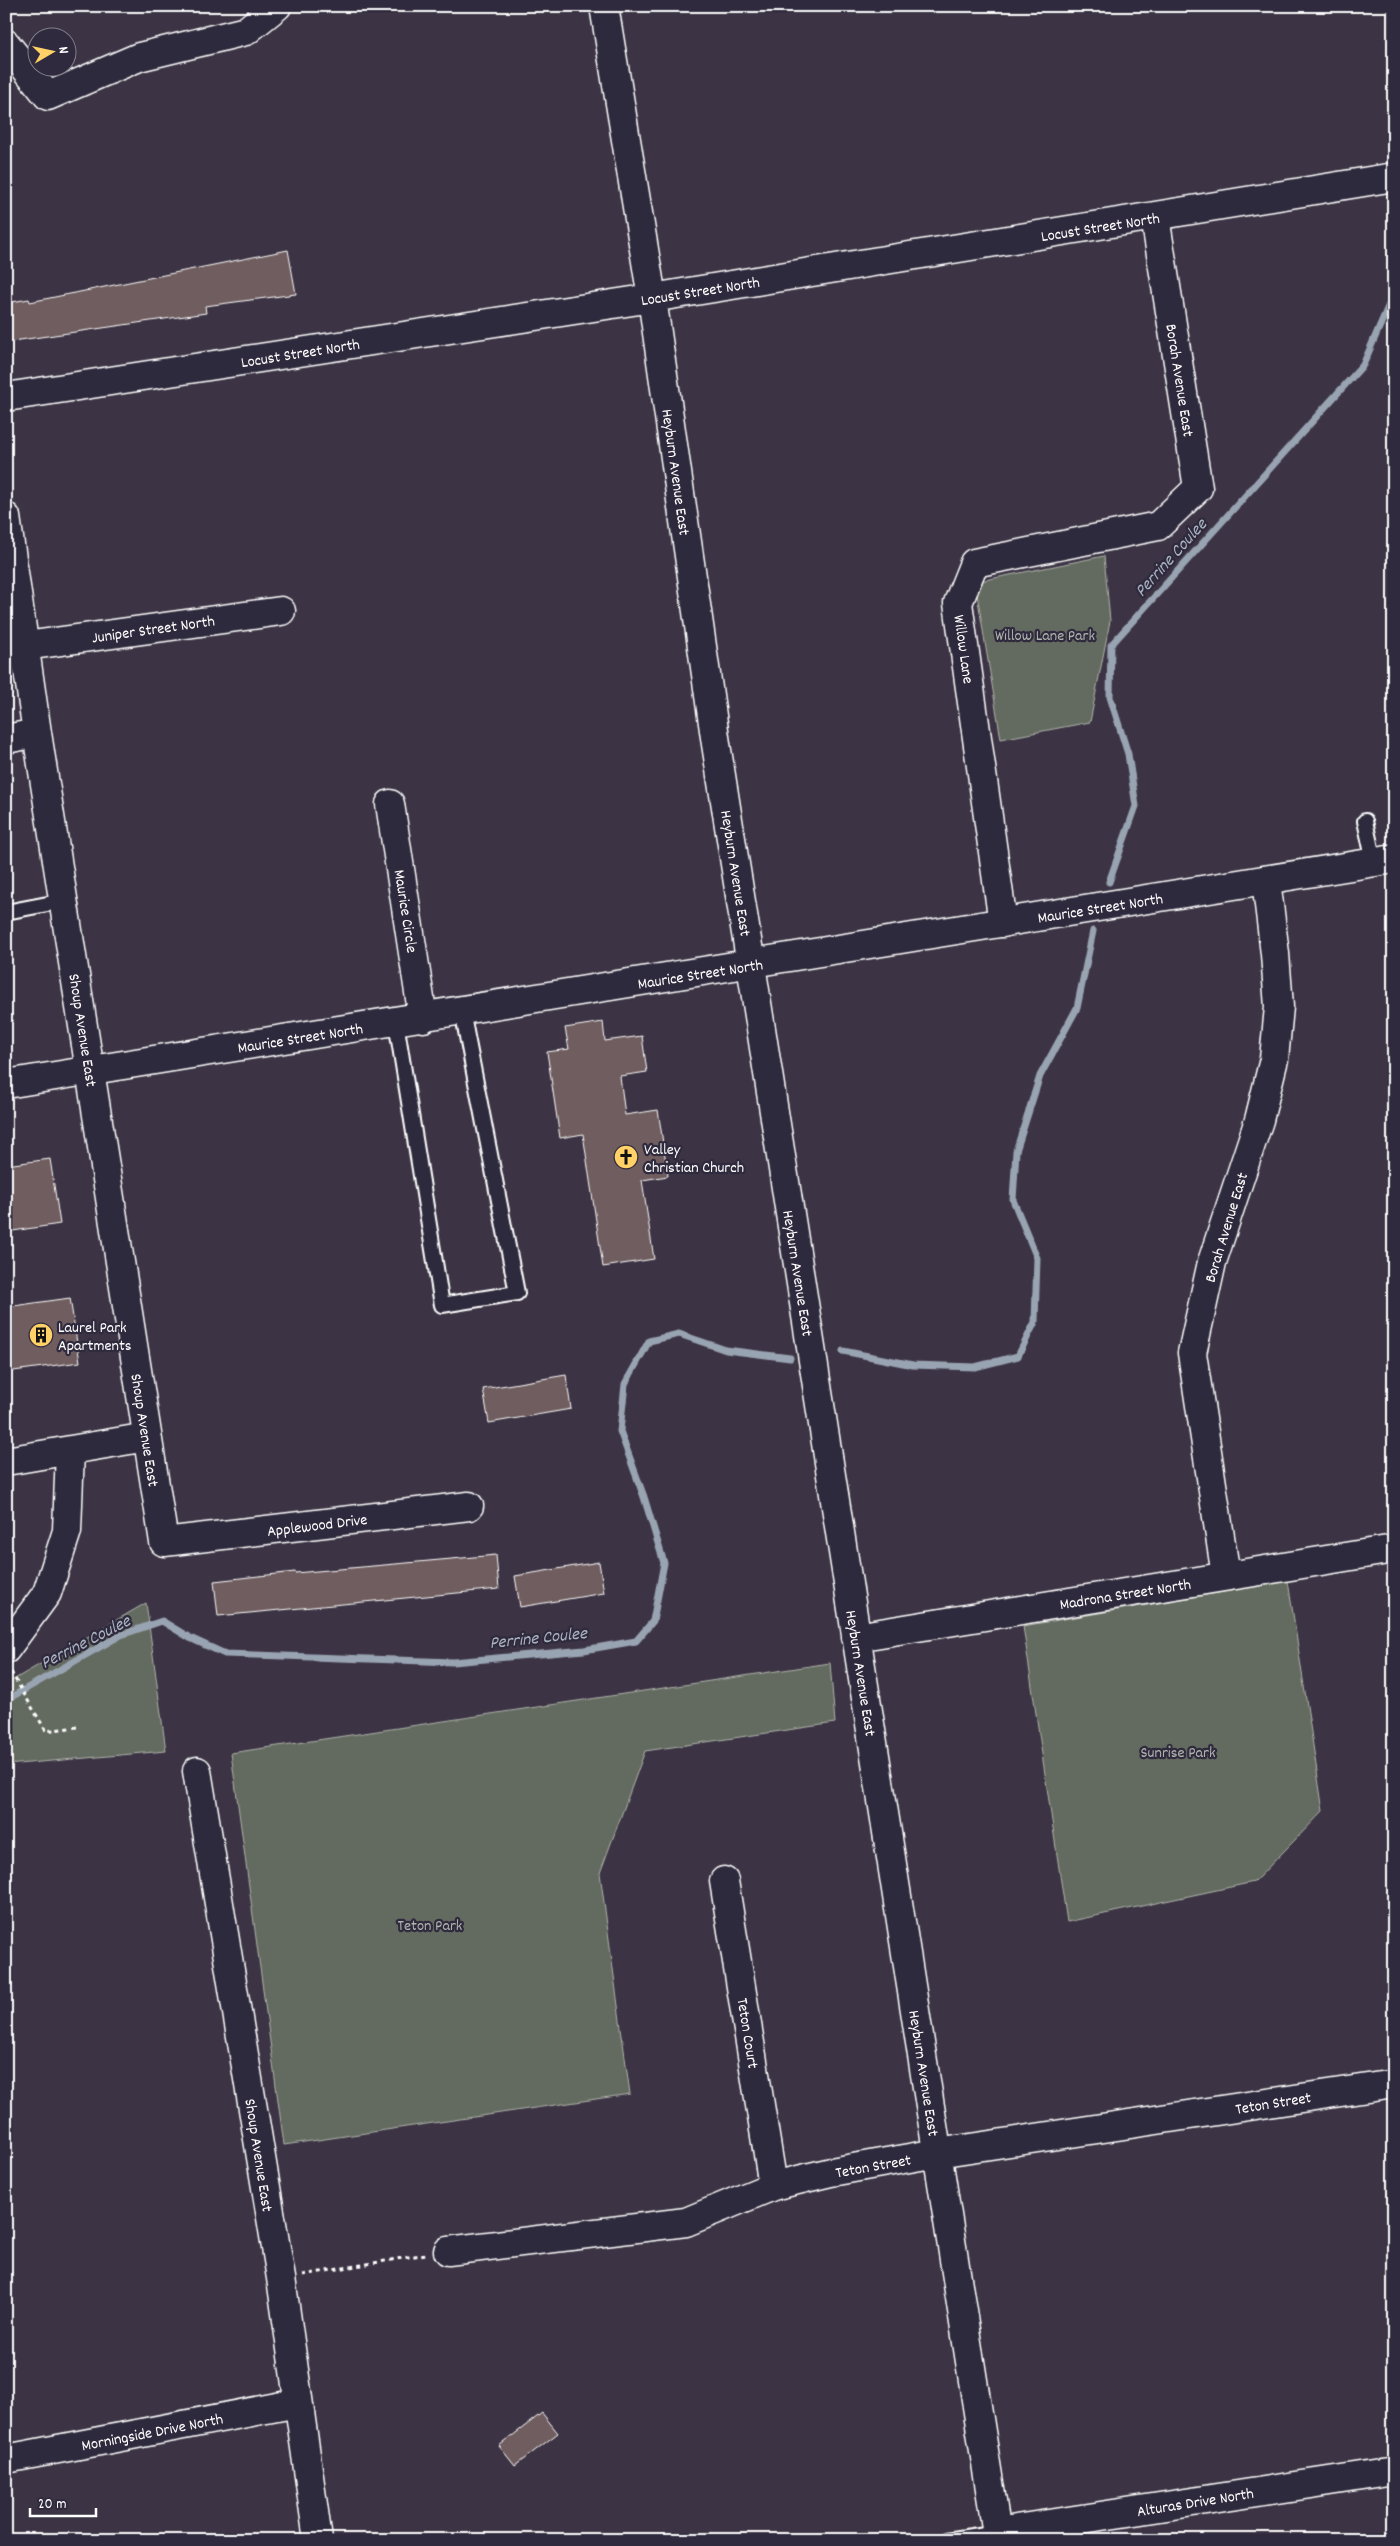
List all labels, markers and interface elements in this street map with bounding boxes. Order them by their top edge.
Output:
north arrow [28,28,78,78]
text: N [52,45,73,55]
street label: Locust Street North [1039,208,1161,249]
street label: Locust Street North [639,272,761,313]
street label: Borah Avenue East [1158,322,1199,439]
street label: Locust Street North [239,334,361,375]
street label: Heyburn Avenue East [654,408,695,537]
water label: Perrine Coulee [1130,513,1215,603]
street label: Juniper Street North [90,610,216,650]
street label: Willow Lane [946,613,979,685]
park label: Willow Lane Park [995,625,1095,648]
street label: Heyburn Avenue East [713,809,756,938]
street label: Maurice Circle [387,868,422,955]
street label: Maurice Street North [1036,888,1165,931]
street label: Maurice Street North [636,954,765,997]
street label: Shoup Avenue East [61,972,102,1089]
street label: Maurice Street North [236,1018,365,1061]
place label: Valley Christian Church [644,1139,744,1180]
church icon: Valley Christian Church [613,1144,639,1170]
street label: Borah Avenue East [1200,1170,1255,1286]
street label: Heyburn Avenue East [775,1209,818,1338]
place label: Laurel Park Apartments [58,1317,132,1358]
building icon: Laurel Park Apartments [28,1322,54,1348]
street label: Shoup Avenue East [123,1372,164,1489]
street label: Applewood Drive [266,1509,369,1544]
street label: Madrona Street North [1058,1574,1193,1617]
water label: Perrine Coulee [37,1609,136,1677]
street label: Heyburn Avenue East [838,1609,881,1738]
water label: Perrine Coulee [488,1622,589,1657]
park label: Sunrise Park [1141,1742,1215,1765]
park label: Teton Park [398,1915,462,1938]
street label: Teton Court [730,1996,763,2070]
street label: Heyburn Avenue East [901,2009,944,2138]
street label: Teton Street [1234,2087,1313,2122]
street label: Shoup Avenue East [237,2097,278,2214]
street label: Teton Street [834,2149,913,2185]
street label: Morningside Drive North [80,2408,225,2458]
street label: Alturas Drive North [1135,2483,1255,2524]
scale bar [30,2486,96,2518]
text: 20 m [38,2494,66,2516]

